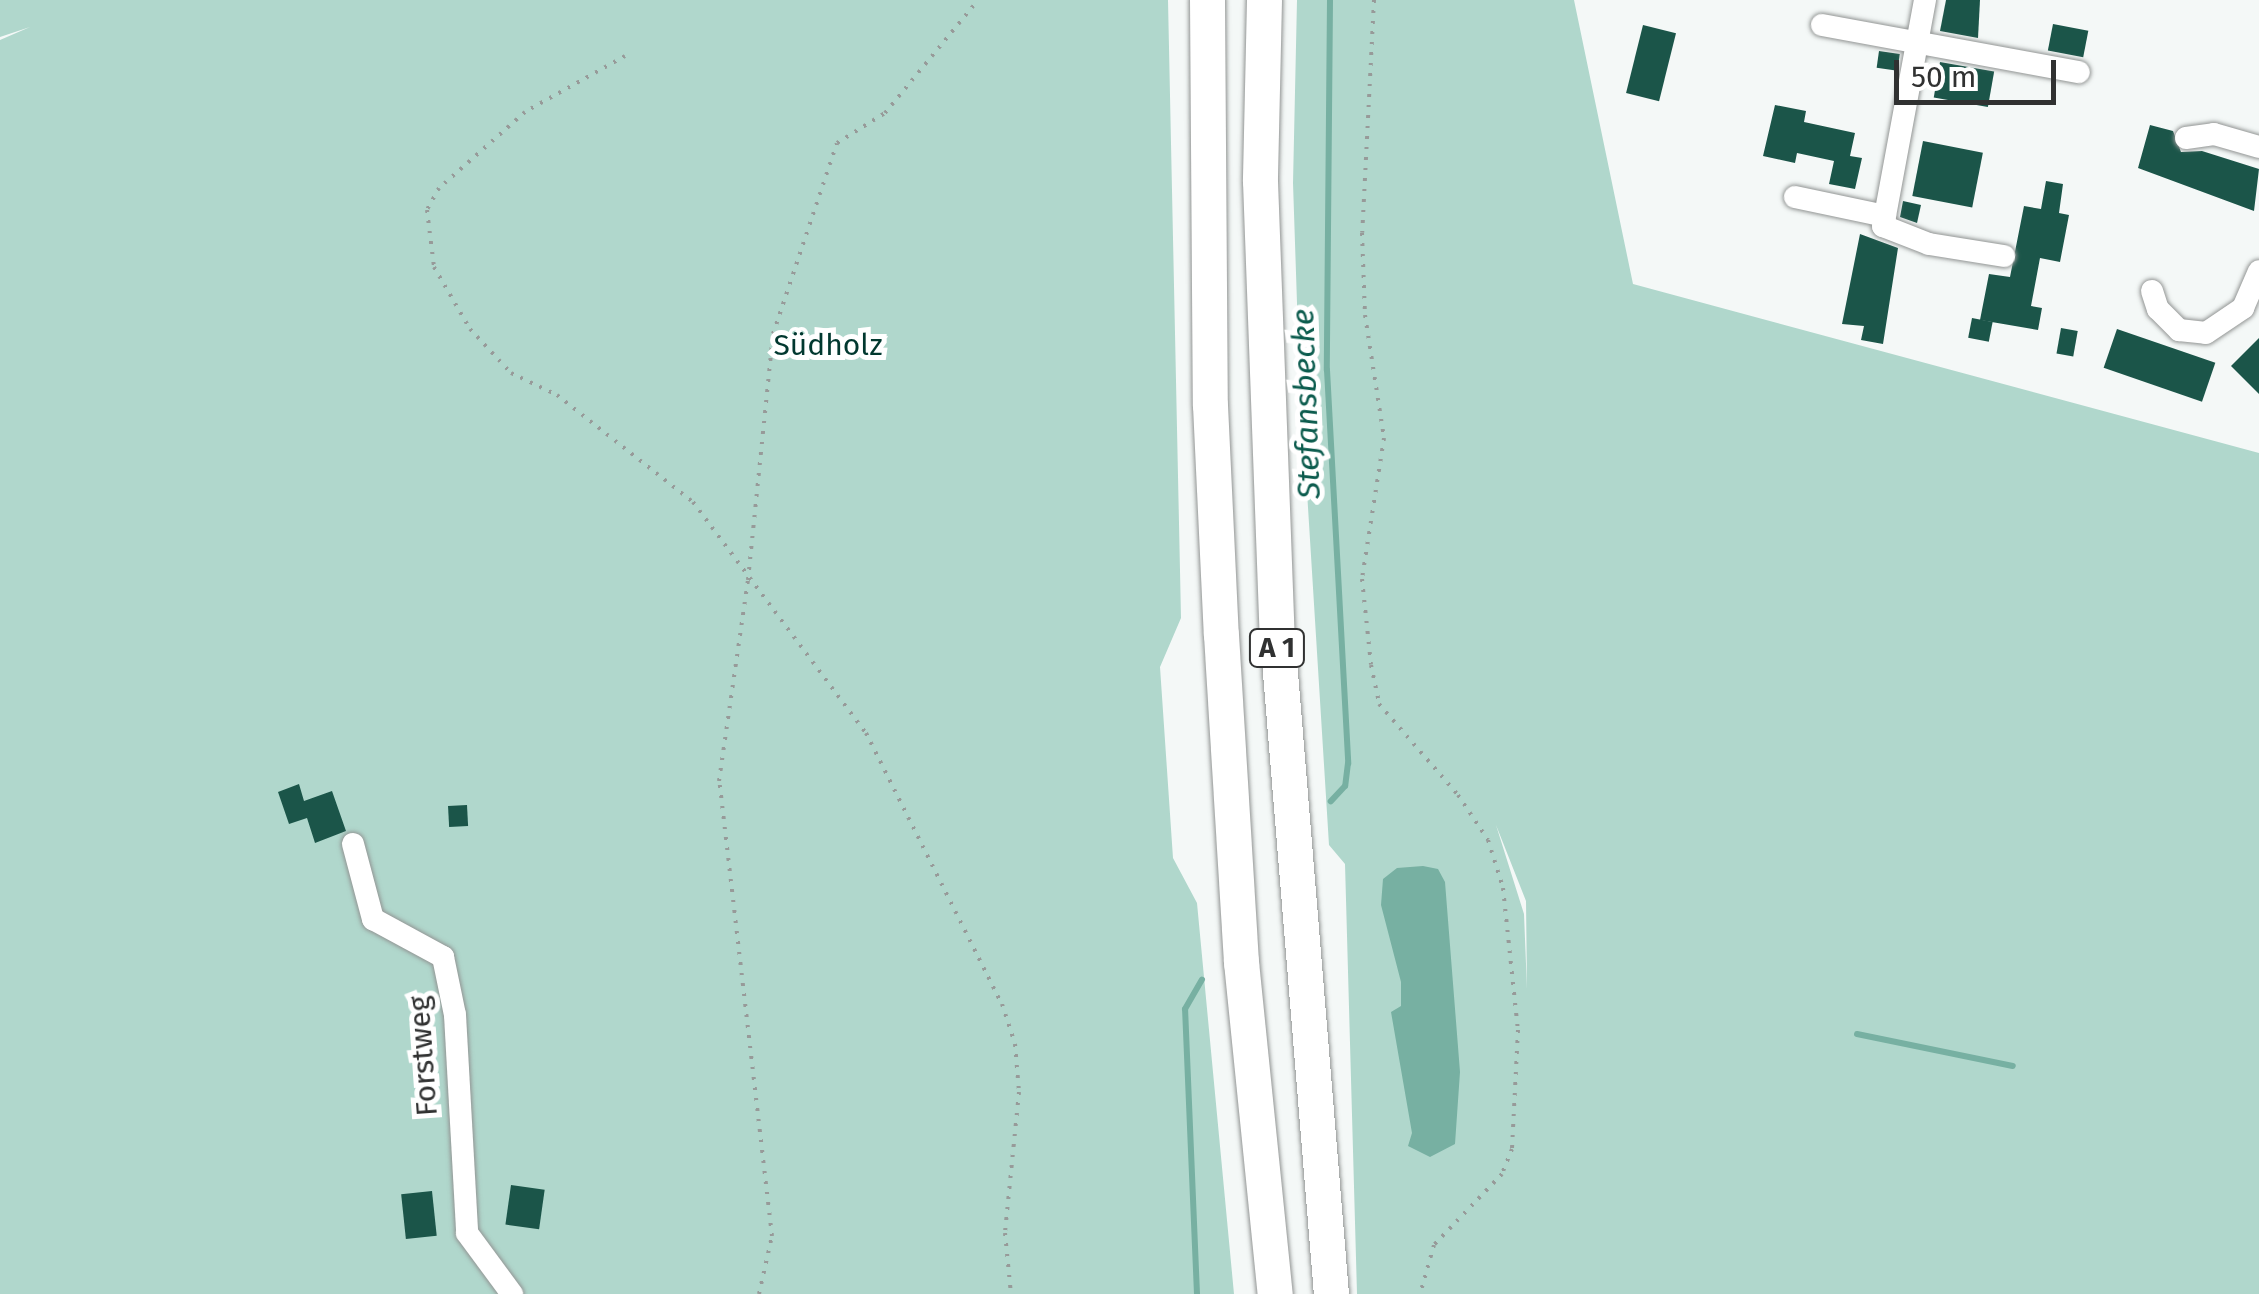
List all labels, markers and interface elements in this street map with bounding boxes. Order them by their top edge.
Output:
scale bar [1899,40,2062,102]
text: 50 m [1911,59,1976,95]
water label: Stefansbecke [1283,308,1329,500]
park label: Südholz [773,327,883,363]
road number: A 1 [1247,625,1307,671]
street label: Forstweg [401,995,445,1117]

